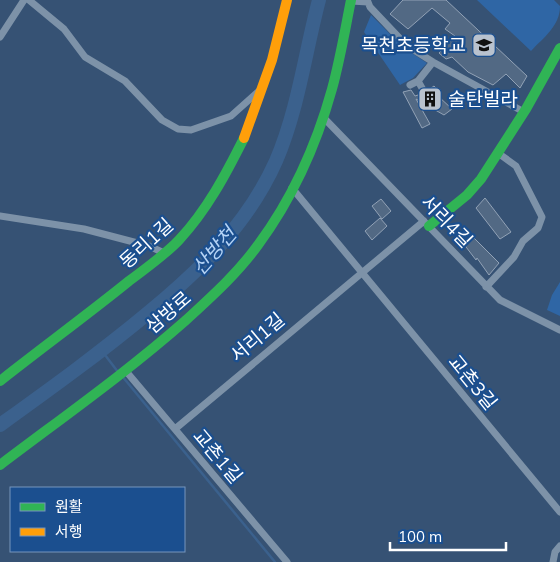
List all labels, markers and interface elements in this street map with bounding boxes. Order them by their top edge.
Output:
school or university icon: 목천초등학교 [471,32,497,58]
place label: 목천초등학교 [361,33,466,57]
building icon: 술탄빌라 [417,86,443,112]
place label: 술탄빌라 [448,87,518,111]
street label: 서리4길 [416,190,478,252]
street label: 동리1길 [114,213,178,273]
water label: 산방천 [186,220,243,280]
street label: 삼방로 [140,286,196,338]
street label: 서리1길 [225,307,289,367]
street label: 교촌3길 [444,350,502,414]
street label: 교촌1길 [188,424,248,488]
legend [10,487,185,552]
text: 원활 [55,497,83,516]
scale bar [390,520,506,552]
text: 서행 [55,522,83,541]
text: 100 m [398,527,442,546]

